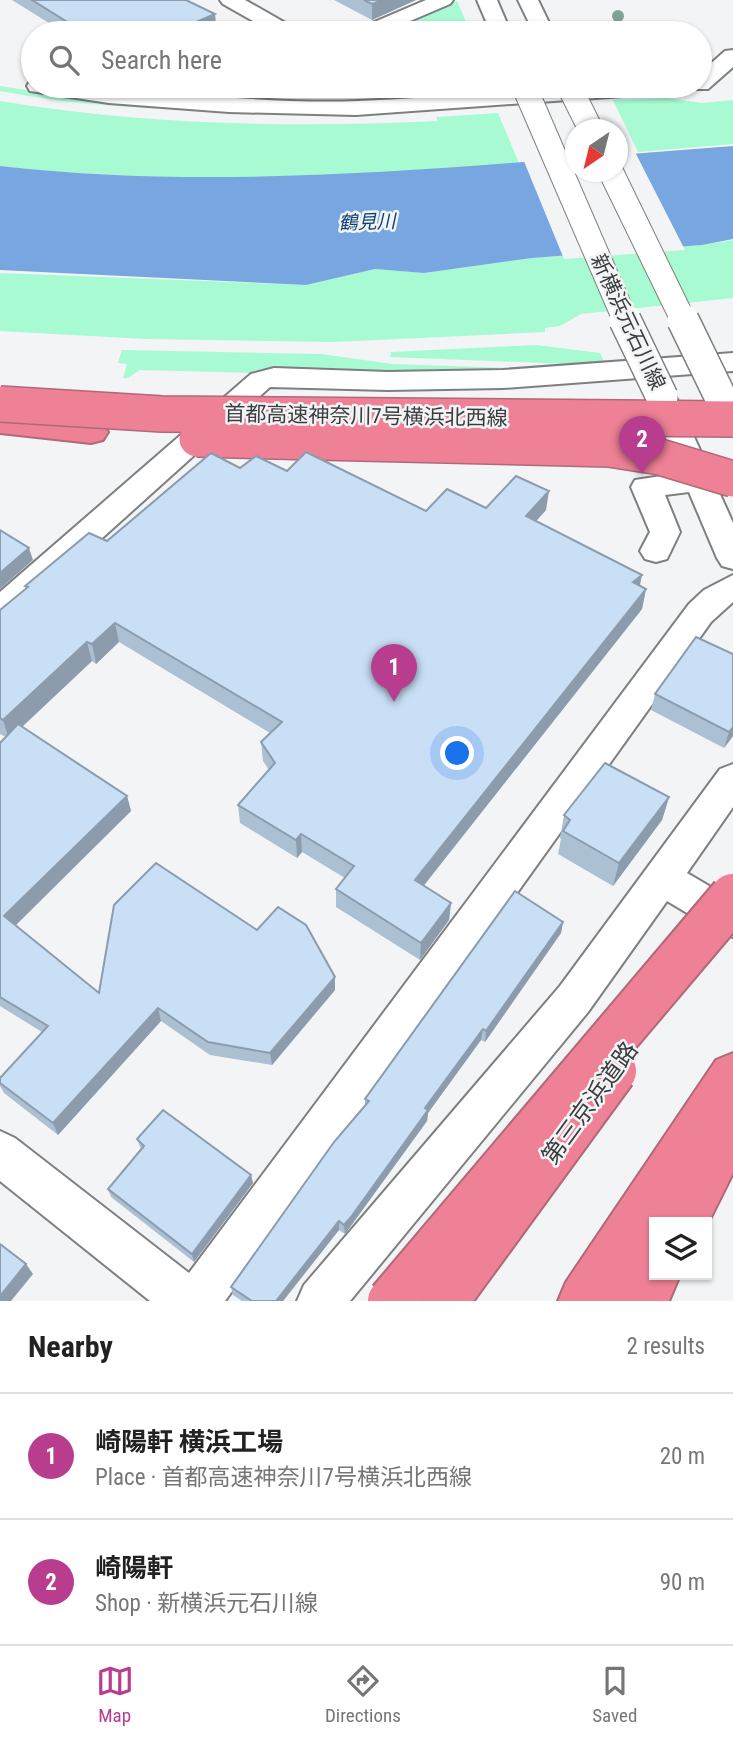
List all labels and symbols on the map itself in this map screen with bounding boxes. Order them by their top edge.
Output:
north arrow [565,119,628,182]
water label: 鶴見川 [338,209,398,234]
street label: 新横浜元石川線 [586,250,670,394]
street label: 首都高速神奈川7号横浜北西線 [224,402,508,430]
pin: 2 [619,416,665,474]
pin: 1 [371,644,417,702]
your location [440,736,474,770]
street label: 第三京浜道路 [536,1037,644,1169]

